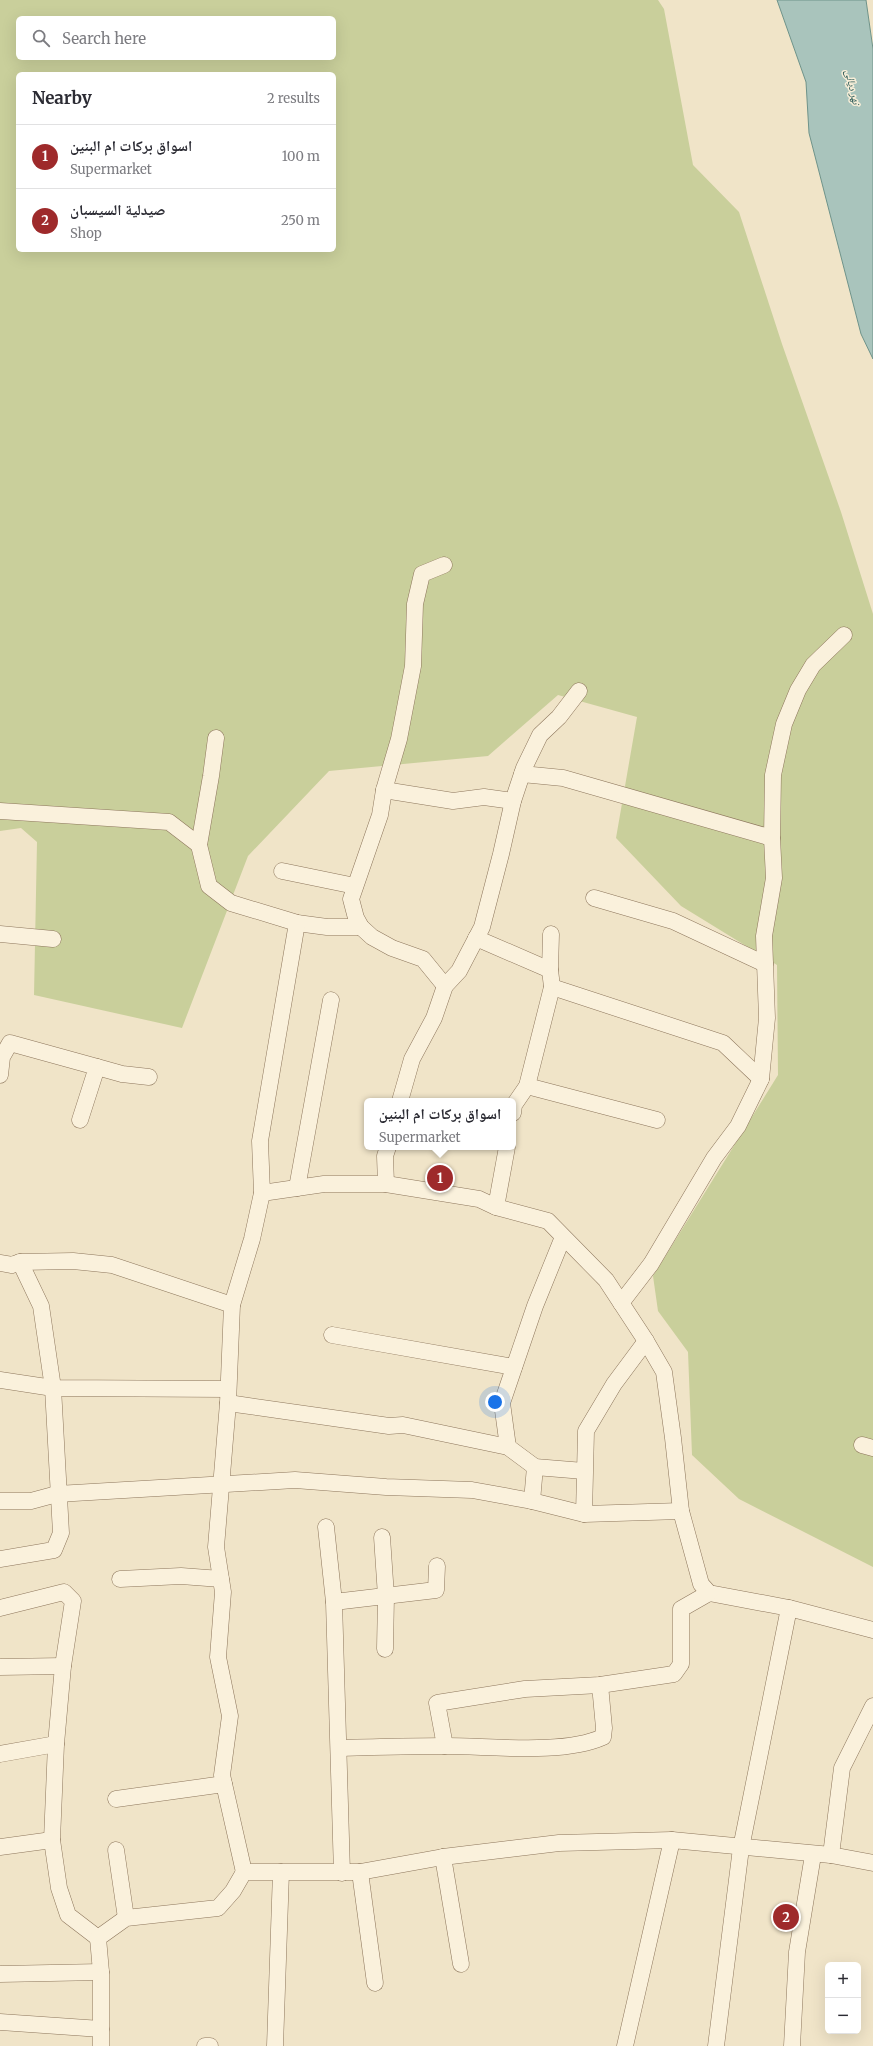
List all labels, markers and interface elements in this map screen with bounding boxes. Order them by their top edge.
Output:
search box [16,16,336,60]
icon: search [30,27,52,49]
text: Search here [62,29,146,48]
water label: نهر ديالى [842,68,864,107]
text: Nearby [32,87,92,109]
text: 2 results [267,90,320,107]
text: اسواق بركات ام البنين [70,136,192,155]
text: 1 [42,148,48,165]
text: 100 m [282,148,320,165]
text: Supermarket [70,161,152,178]
text: صيدلية السيسبان [70,200,165,219]
text: 2 [41,212,49,229]
text: 250 m [281,212,320,229]
text: Shop [70,225,102,242]
popup [364,1098,516,1150]
text: اسواق بركات ام البنين [379,1104,501,1123]
text: Supermarket [379,1129,461,1146]
pin: 1 [427,1163,453,1193]
your location [485,1392,505,1412]
pin: 2 [773,1902,799,1932]
map controls [825,1962,861,2034]
button: + [825,1962,861,1998]
button: − [825,1998,861,2034]

